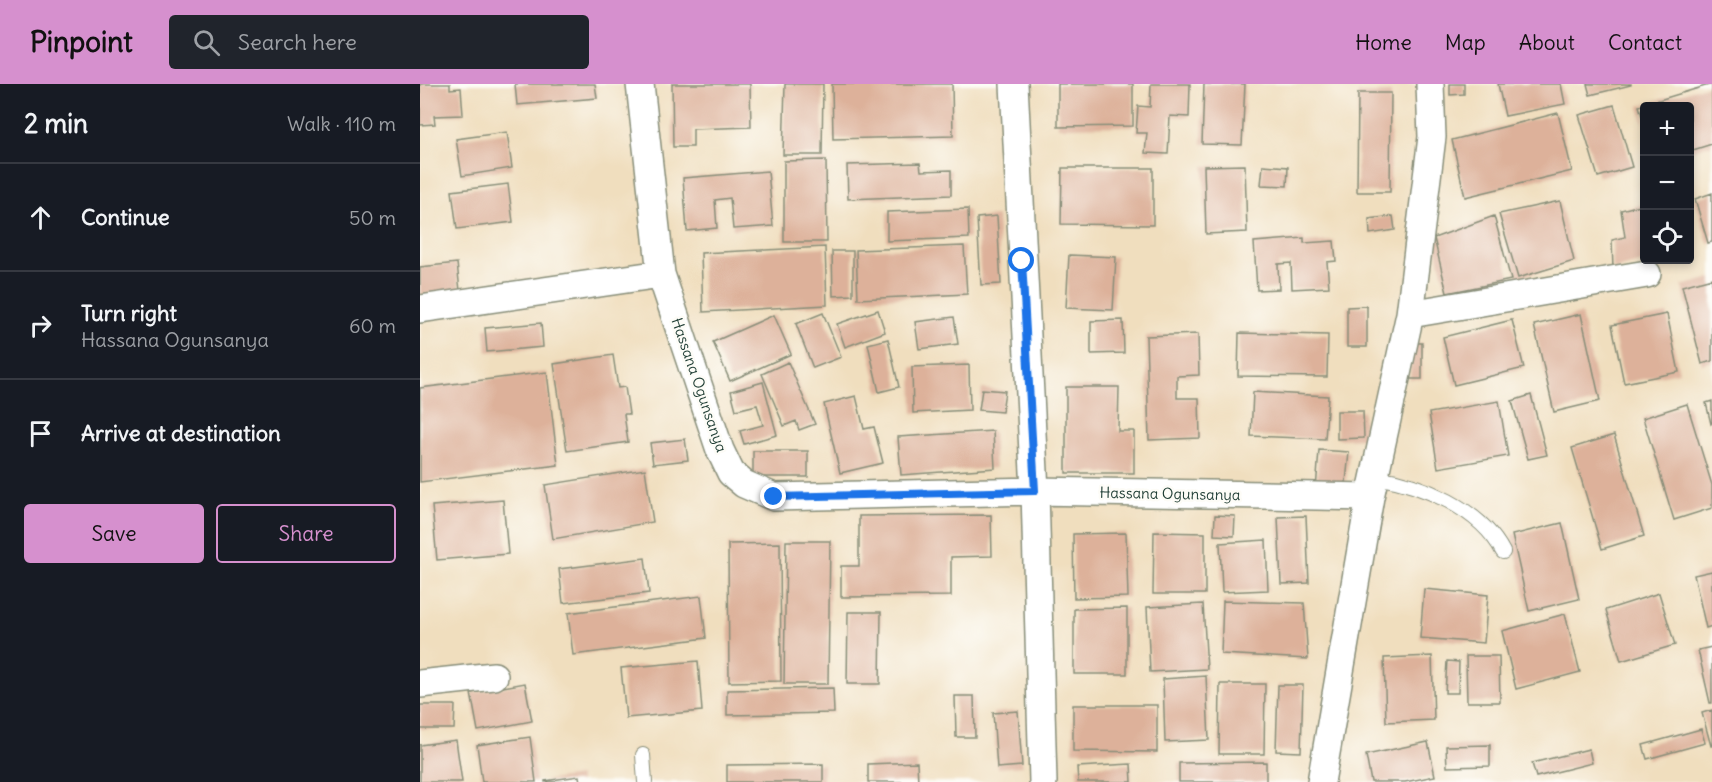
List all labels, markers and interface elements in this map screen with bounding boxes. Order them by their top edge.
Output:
search box [169,15,589,69]
text: Pinpoint [30,24,133,60]
icon: search [190,26,223,59]
text: Search here [238,28,357,56]
text: Home [1355,29,1412,56]
text: Map [1445,29,1486,56]
text: About [1519,29,1575,56]
text: Contact [1608,29,1682,56]
map controls [1640,102,1694,264]
button: + [1640,102,1694,156]
text: 2 min [24,107,88,140]
text: Walk · 110 m [287,111,396,136]
button: − [1640,156,1694,210]
icon: ahead [24,201,57,234]
text: Continue [81,203,170,231]
text: 50 m [349,205,396,230]
button: locate [1640,210,1694,264]
route start [1008,247,1034,273]
text: Turn right [81,299,177,327]
icon: right [24,309,57,342]
text: 60 m [349,313,396,338]
street label: Hassana Ogunsanya [668,315,732,455]
text: Hassana Ogunsanya [81,327,269,352]
icon: arrive [24,417,57,450]
text: Arrive at destination [81,419,281,447]
route end [760,483,786,509]
street label: Hassana Ogunsanya [1099,483,1241,504]
button: Save [24,504,204,563]
button: Share [216,504,396,563]

